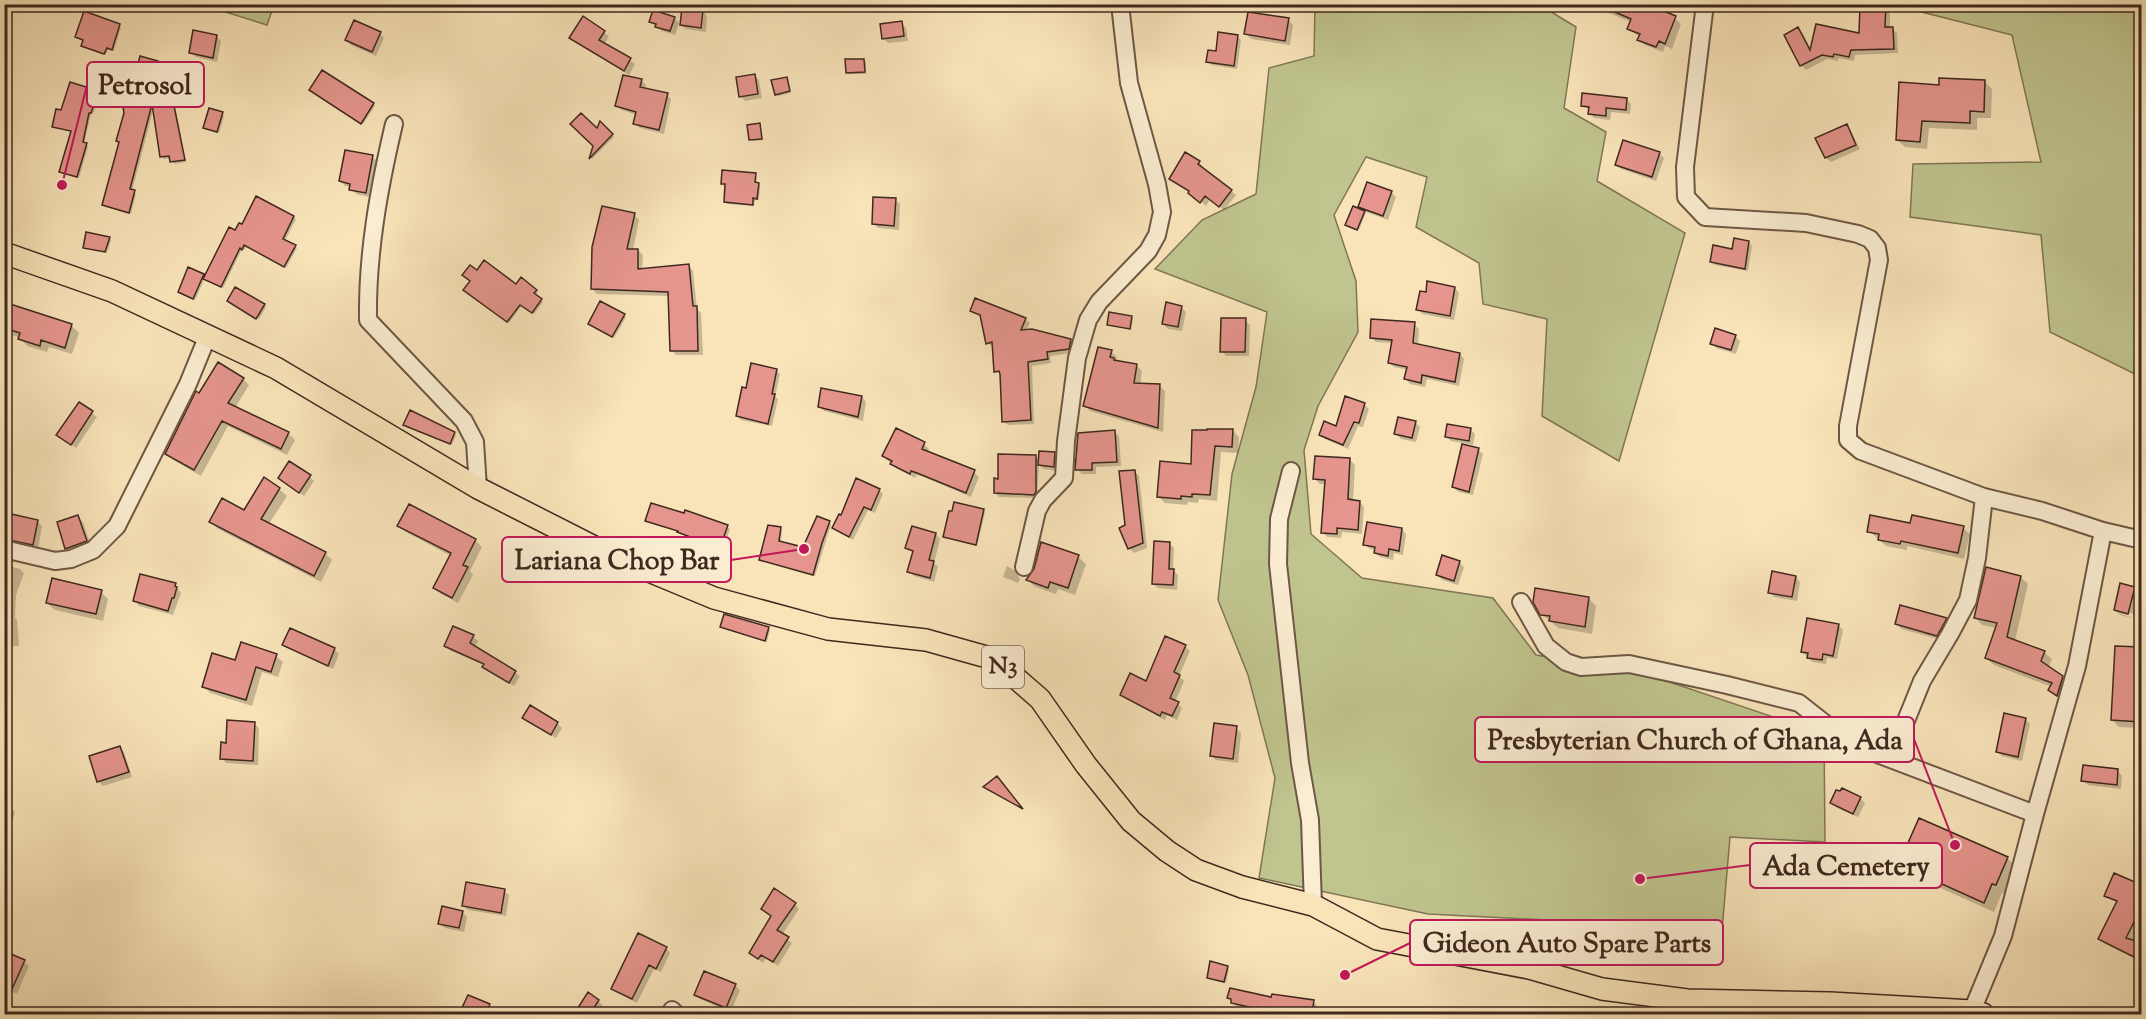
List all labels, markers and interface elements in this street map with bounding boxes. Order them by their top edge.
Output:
callout: Petrosol [87,62,204,107]
text: Petrosol [98,68,192,107]
callout: Lariana Chop Bar [502,537,731,582]
text: Lariana Chop Bar [515,543,720,582]
road number: N3 [982,646,1024,688]
callout: Presbyterian Church of Ghana, Ada [1475,717,1914,762]
text: Presbyterian Church of Ghana, Ada [1487,723,1903,762]
callout: Ada Cemetery [1750,843,1942,888]
text: Ada Cemetery [1762,849,1930,888]
callout: Gideon Auto Spare Parts [1410,920,1723,965]
text: Gideon Auto Spare Parts [1423,926,1712,965]

